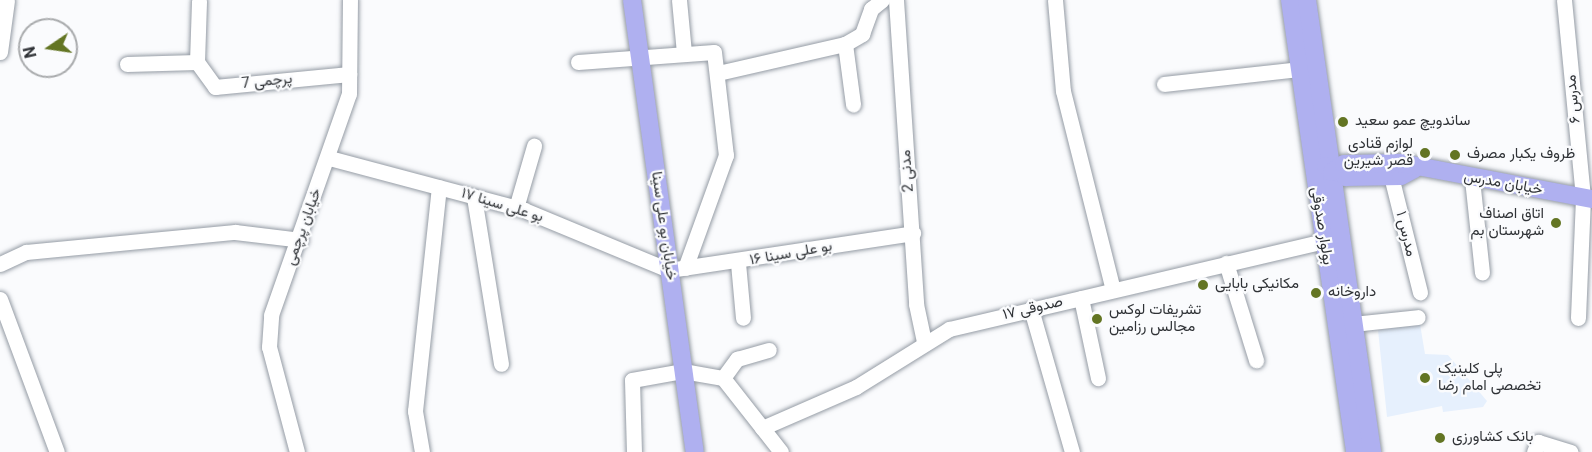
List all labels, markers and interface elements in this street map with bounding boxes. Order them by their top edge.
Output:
north arrow [18,18,78,78]
text: N [18,43,45,60]
street label: پرچمی 7 [241,70,293,94]
street label: مدرس ۶ [1563,74,1585,124]
place label: ساندویچ عمو سعید [1355,113,1470,131]
marker: ساندویچ عمو سعید [1336,115,1350,129]
place label: لوازم قنادی قصر شیرین [1344,135,1413,170]
marker: لوازم قنادی قصر شیرین [1418,146,1432,160]
place label: ظروف یکبار مصرف [1467,146,1575,164]
marker: ظروف یکبار مصرف [1448,148,1462,162]
street label: مدنی 2 [898,149,918,193]
street label: خیابان مدرس [1462,168,1544,200]
street label: خیابان بو علی سینا [646,170,680,282]
street label: بو علی سینا ۱۷ [459,185,545,227]
street label: خیابان پرچمی [282,186,326,268]
street label: بولوار صدوقی [1306,186,1336,266]
place label: اتاق اصناف شهرستان بم [1470,205,1544,240]
street label: مدرس ۱ [1391,209,1419,259]
marker: اتاق اصناف شهرستان بم [1549,216,1563,230]
street label: بو علی سینا ۱۶ [748,238,834,270]
place label: مکانیکی بابایی [1215,276,1299,294]
marker: مکانیکی بابایی [1196,278,1210,292]
place label: داروخانه [1328,284,1376,302]
marker: داروخانه [1309,286,1323,300]
street label: صدوقی ۱۷ [1001,293,1065,325]
place label: تشریفات لوکس مجالس رزامین [1109,301,1201,336]
marker: تشریفات لوکس مجالس رزامین [1090,312,1104,326]
place label: پلی کلینیک تخصصی امام رضا [1438,360,1541,395]
marker: پلی کلینیک تخصصی امام رضا [1416,369,1434,387]
place label: بانک کشاورزی [1452,429,1533,447]
marker: بانک کشاورزی [1433,431,1447,445]

